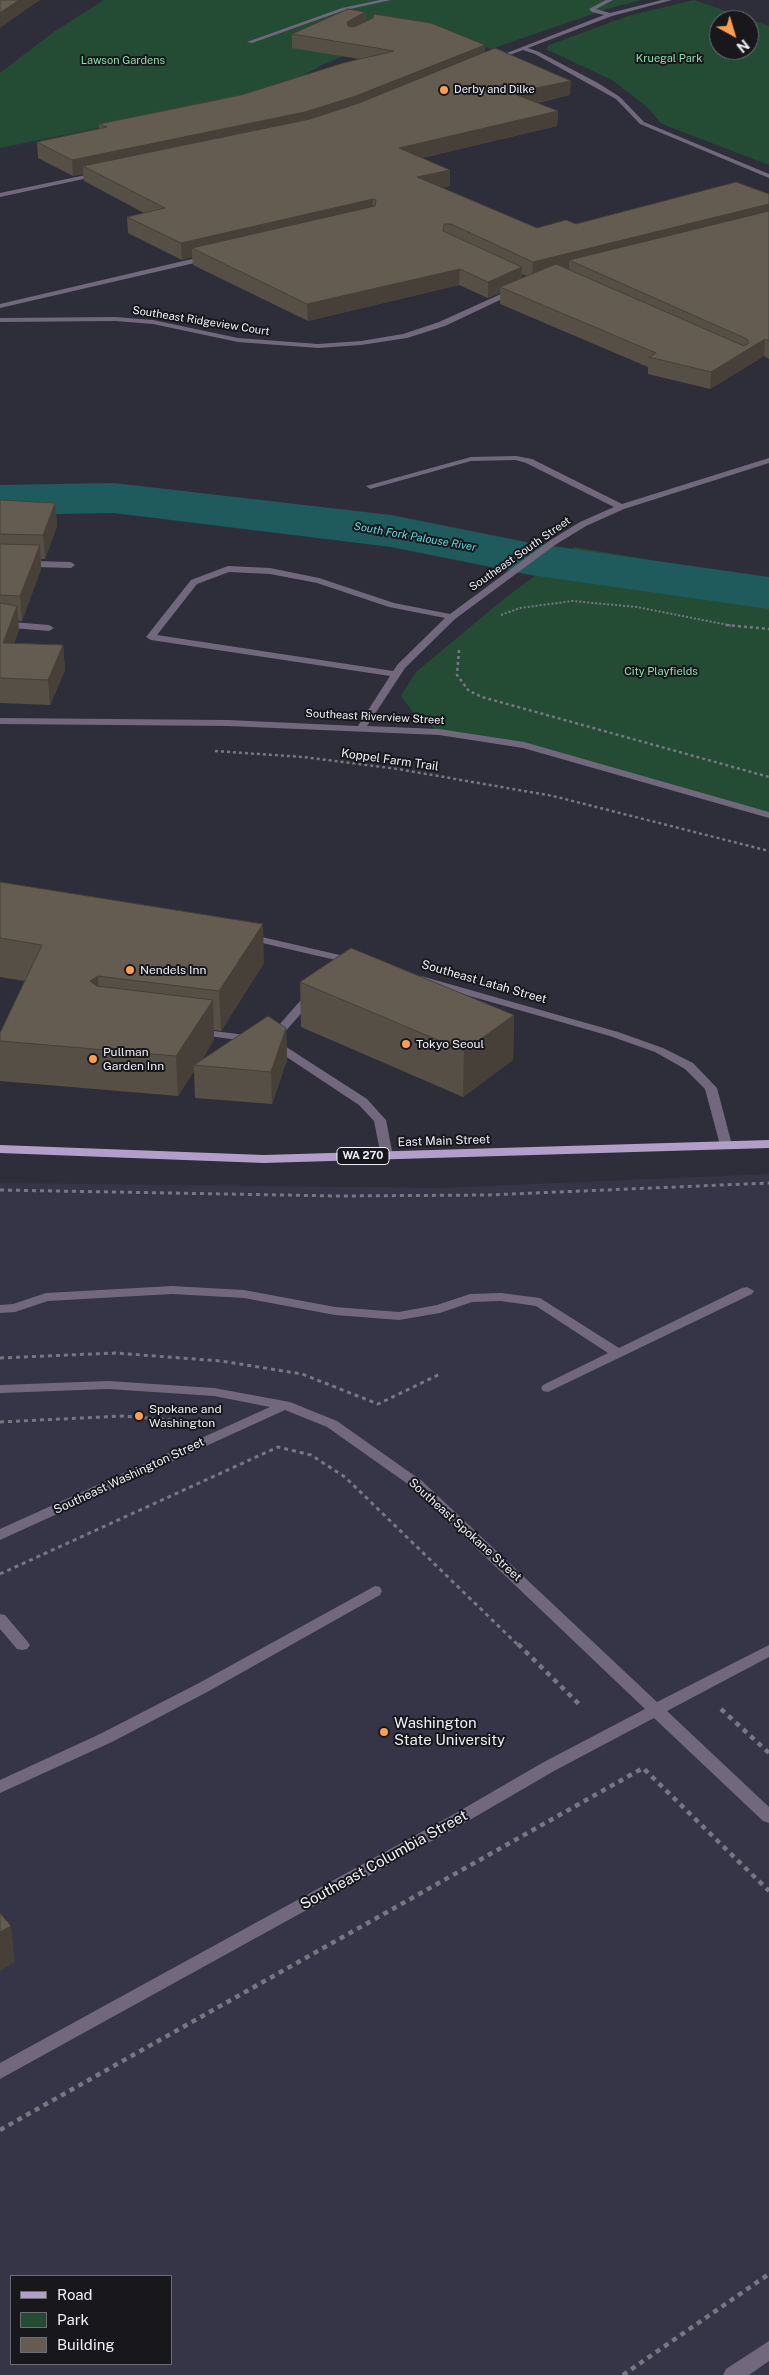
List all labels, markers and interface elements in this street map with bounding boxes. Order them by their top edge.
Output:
north arrow [709,10,759,60]
text: N [734,36,752,56]
park label: Kruegal Park [636,52,702,66]
park label: Lawson Gardens [81,54,165,68]
place label: Derby and Dilke [454,83,535,97]
marker: Derby and Dilke [438,84,450,96]
street label: Southeast Ridgeview Court [131,304,271,338]
street label: Southeast South Street [467,514,573,594]
water label: South Fork Palouse River [353,520,477,554]
park label: City Playfields [624,665,698,679]
street label: Southeast Riverview Street [305,707,445,727]
street label: Koppel Farm Trail [340,746,440,774]
street label: Southeast Latah Street [420,957,548,1007]
place label: Nendels Inn [140,963,206,977]
marker: Nendels Inn [124,964,136,976]
place label: Tokyo Seoul [416,1037,484,1051]
marker: Tokyo Seoul [400,1038,412,1050]
place label: Pullman Garden Inn [103,1045,164,1073]
marker: Pullman Garden Inn [87,1053,99,1065]
street label: East Main Street [397,1132,491,1150]
road number: WA 270 [337,1148,389,1164]
place label: Spokane and Washington [149,1402,222,1430]
marker: Spokane and Washington [133,1410,145,1422]
street label: Southeast Washington Street [51,1435,207,1517]
street label: Southeast Spokane Street [406,1475,524,1585]
place label: Washington State University [394,1714,505,1749]
marker: Washington State University [378,1726,390,1738]
street label: Southeast Columbia Street [297,1806,471,1914]
legend [10,2275,172,2365]
text: Road [57,2286,93,2303]
text: Park [57,2311,89,2328]
text: Building [57,2336,115,2353]

